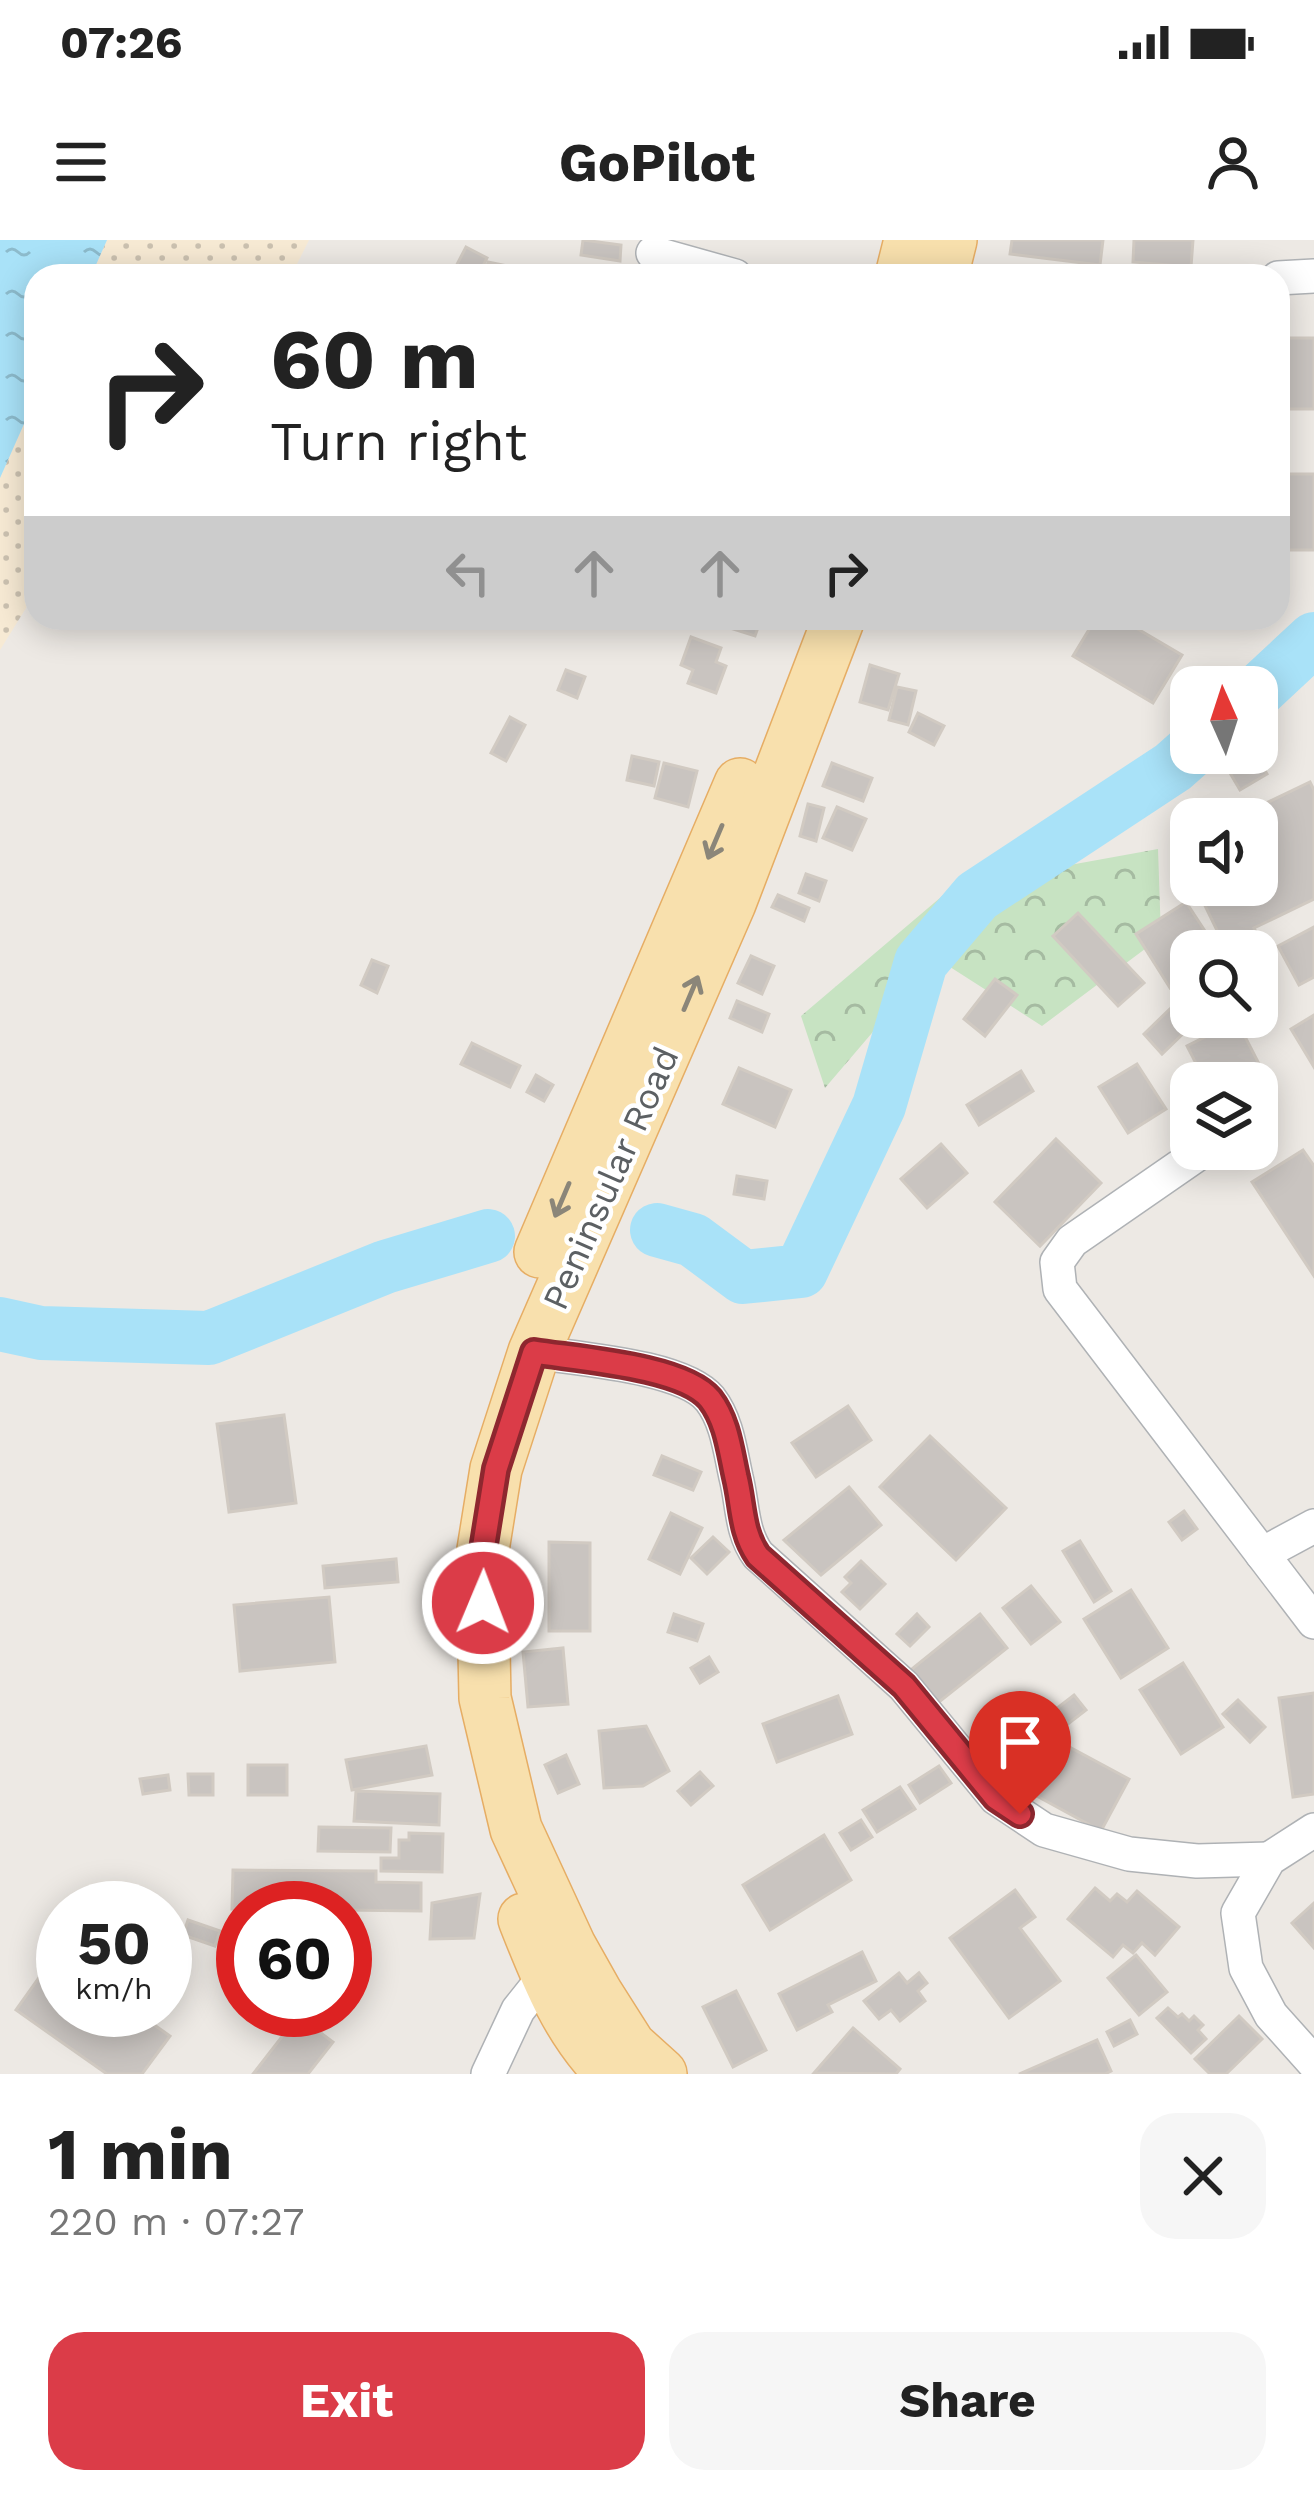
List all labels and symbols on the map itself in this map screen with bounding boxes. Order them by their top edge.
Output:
north arrow [1170,666,1278,774]
one-way arrow [703,822,724,859]
one-way arrow [682,975,703,1012]
street label: Peninsular Road [534,1041,688,1316]
one-way arrow [550,1181,571,1218]
position arrow [420,1540,546,1666]
pin [969,1691,1071,1814]
speed limit sign: 60 [216,1881,372,2037]

